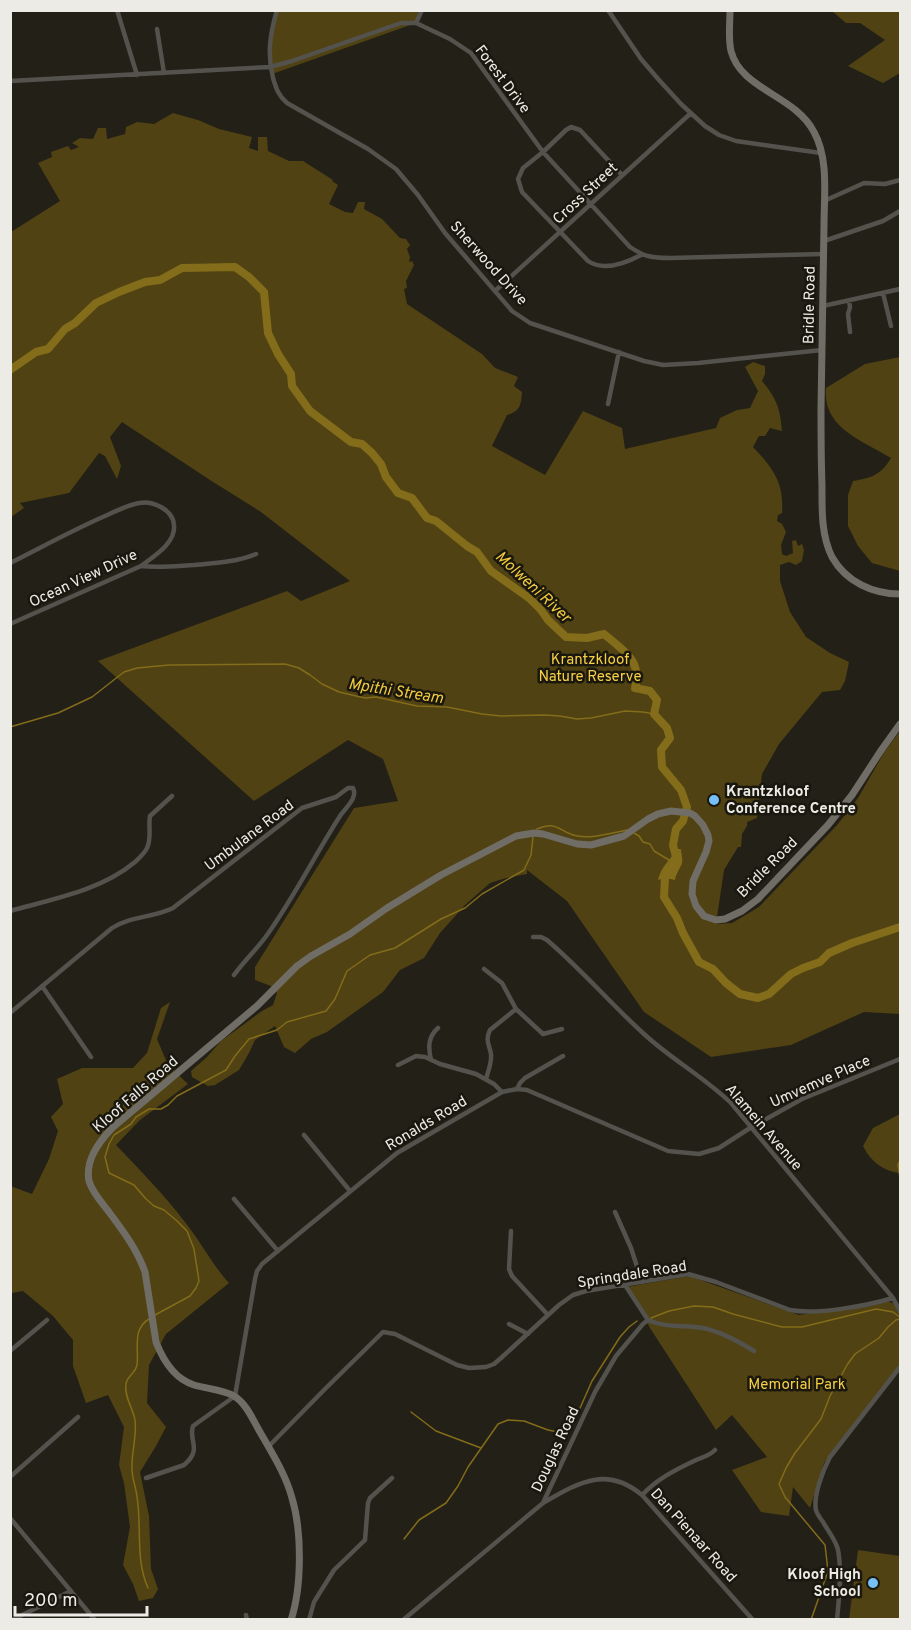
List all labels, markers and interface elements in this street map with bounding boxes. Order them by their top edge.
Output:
street label: Forest Drive [470,42,534,118]
street label: Cross Street [549,159,623,229]
street label: Sherwood Drive [445,218,531,310]
street label: Bridle Road [800,266,821,344]
street label: Ocean View Drive [27,546,141,613]
water label: Molweni River [490,547,576,629]
park label: Krantzkloof Nature Reserve [538,651,642,687]
water label: Mpithi Stream [347,675,445,709]
place label: Krantzkloof Conference Centre [726,783,856,819]
marker: Krantzkloof Conference Centre [707,793,721,807]
street label: Umbulane Road [201,796,298,876]
street label: Bridle Road [734,834,802,902]
street label: Umvemve Place [767,1052,874,1113]
street label: Kloof Falls Road [89,1053,183,1138]
street label: Alamein Avenue [720,1081,806,1175]
street label: Ronalds Road [382,1092,471,1156]
street label: Springdale Road [576,1257,688,1294]
park label: Memorial Park [748,1376,846,1395]
street label: Douglas Road [528,1404,584,1496]
street label: Dan Pienaar Road [646,1485,740,1587]
place label: Kloof High School [787,1566,861,1602]
marker: Kloof High School [866,1576,880,1590]
scale bar [15,1579,147,1617]
text: 200 m [24,1590,77,1613]

